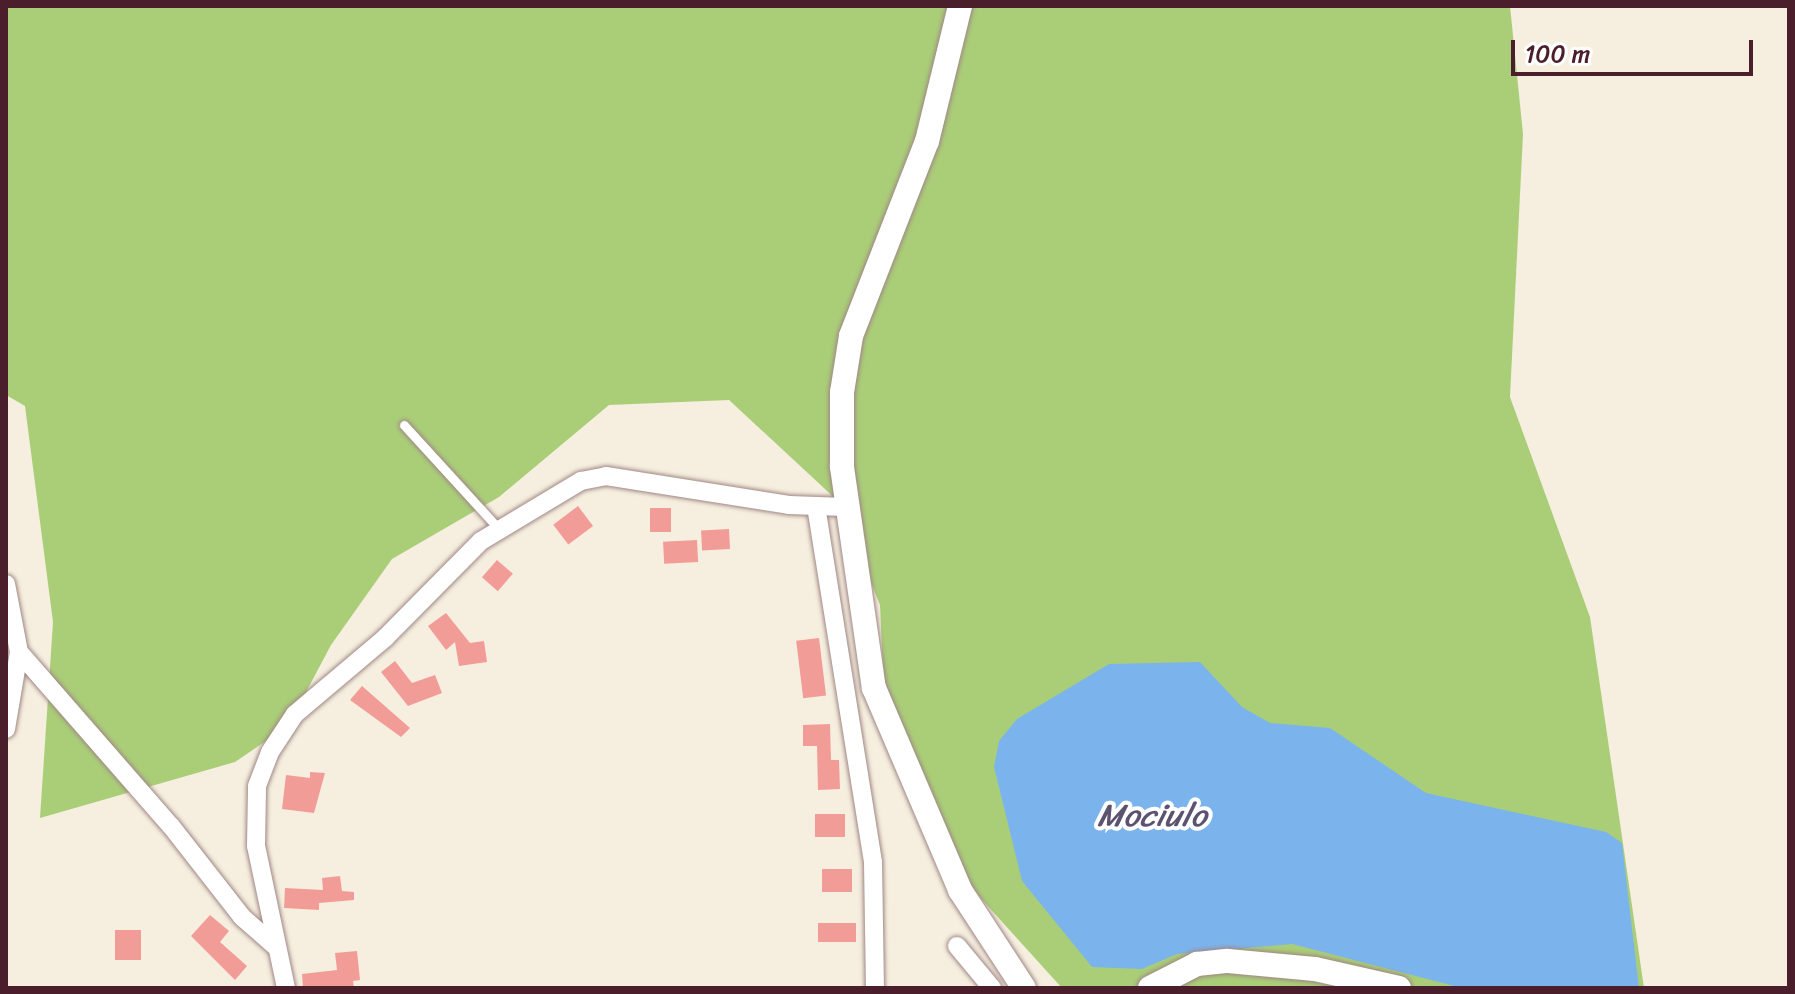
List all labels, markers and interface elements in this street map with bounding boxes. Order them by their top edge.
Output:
scale bar [1515,24,1757,74]
text: 100 m [1525,33,1590,75]
water label: Mociulo [1097,797,1207,835]

